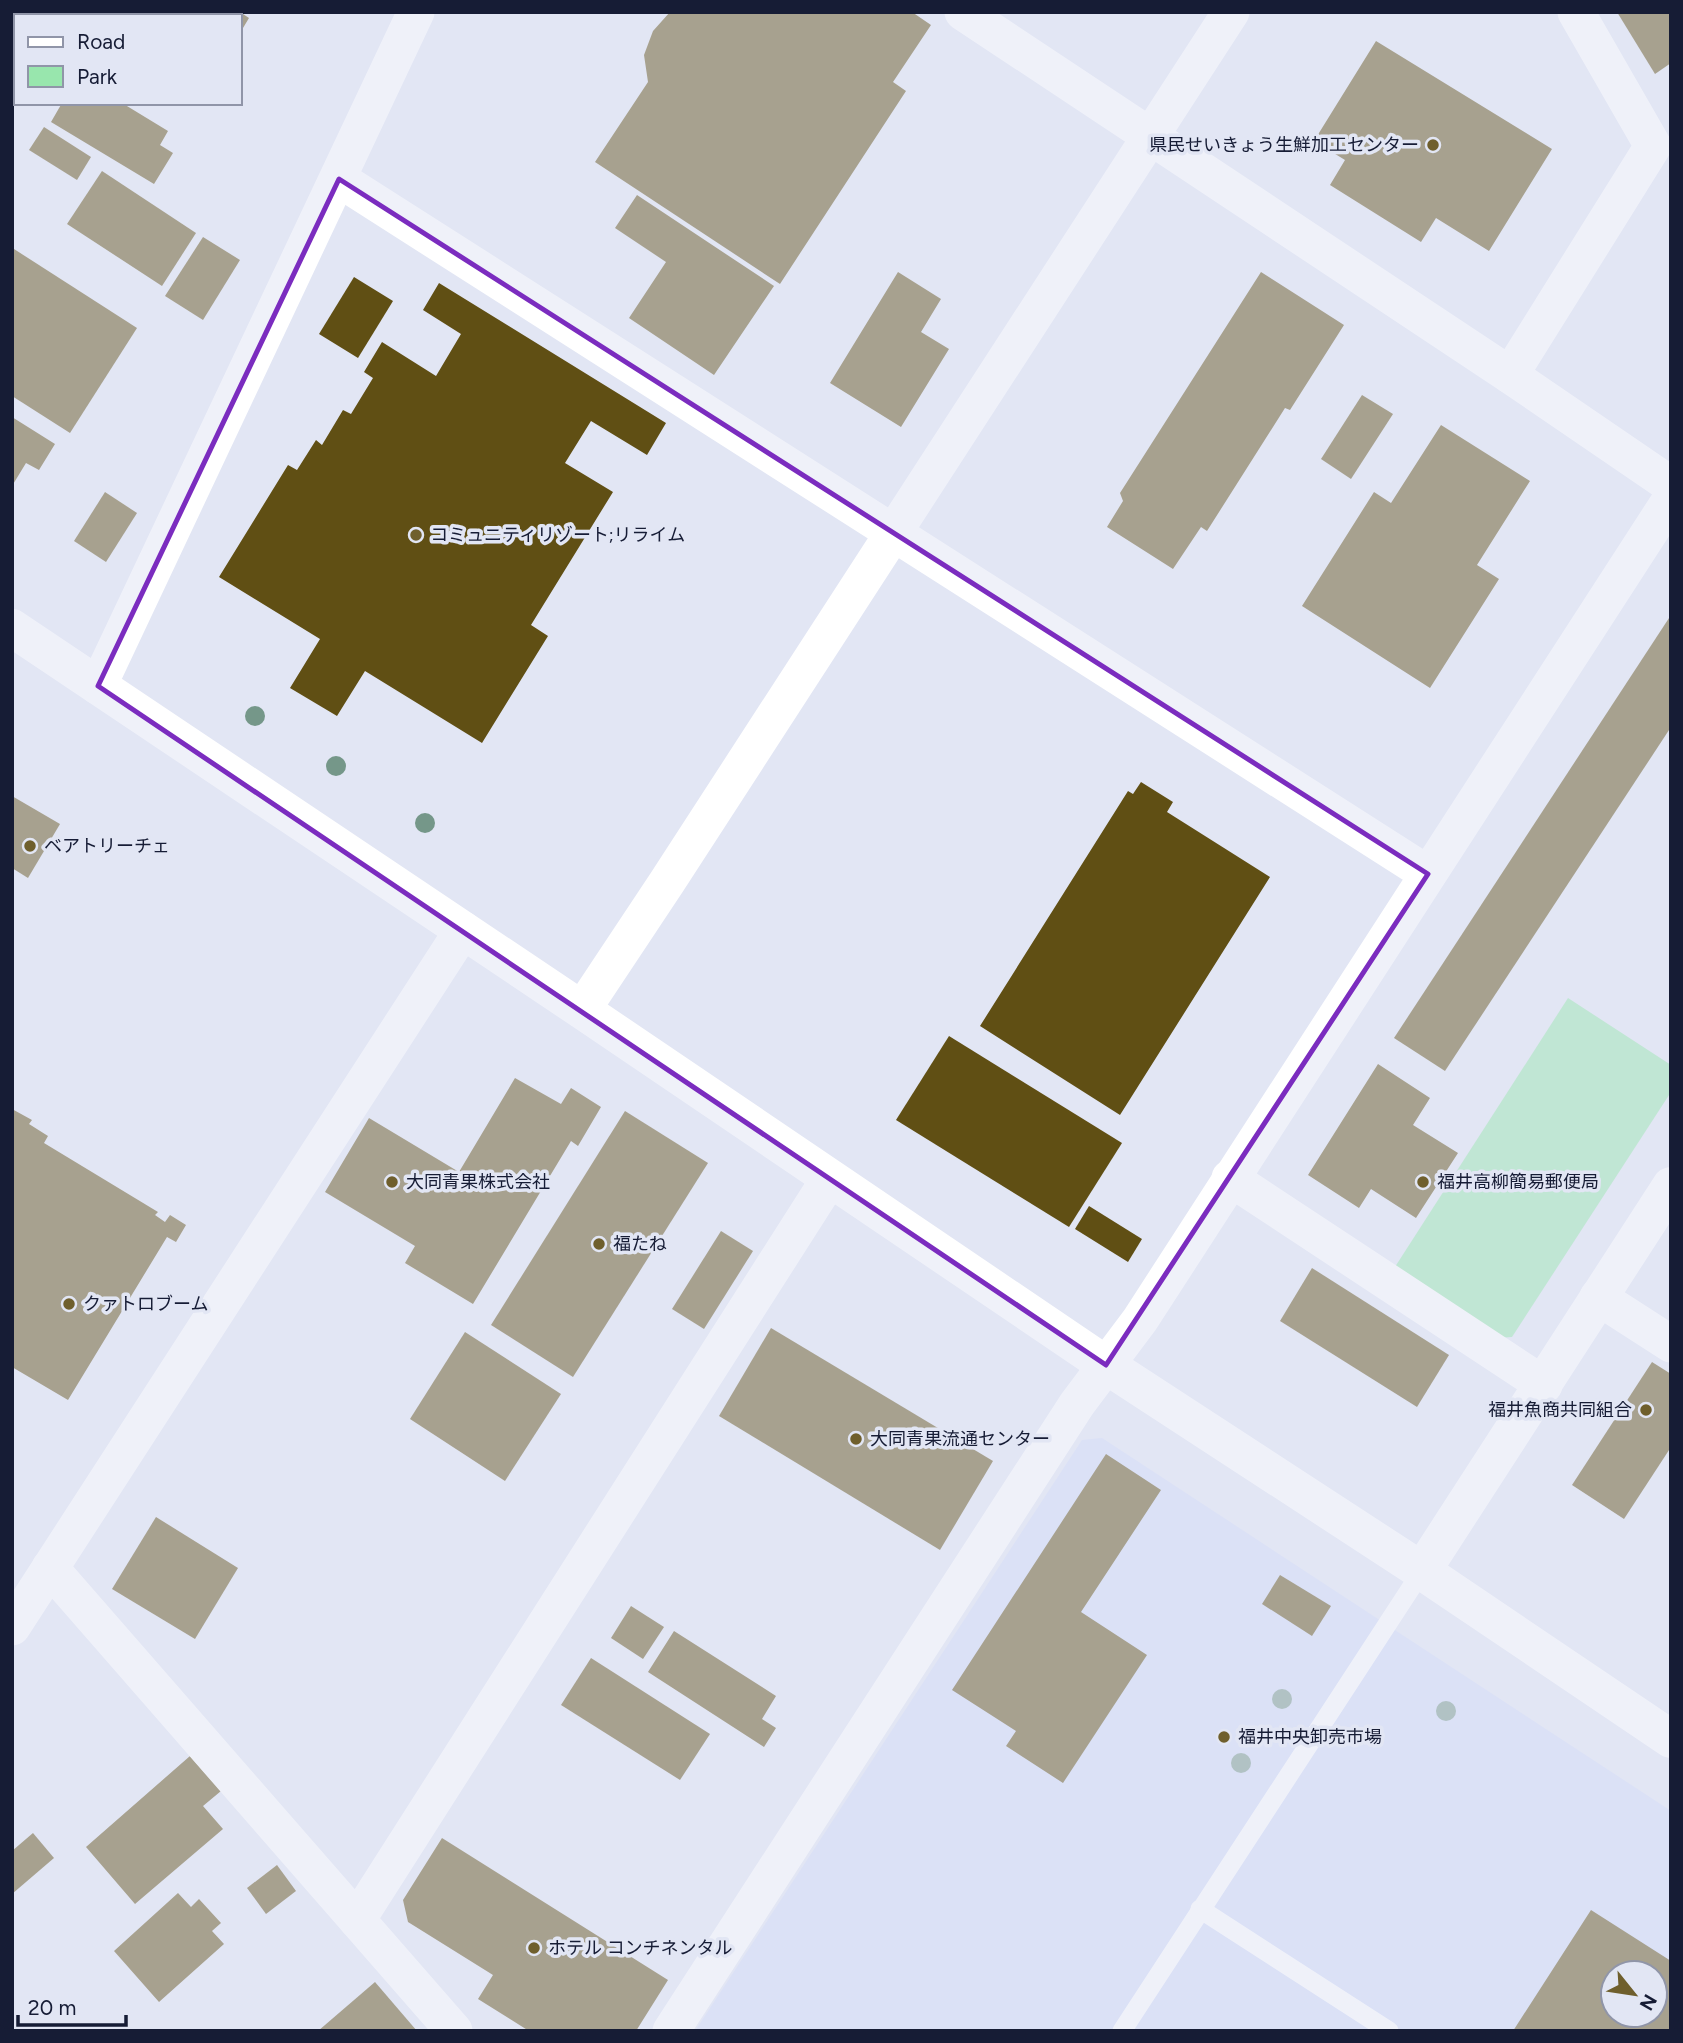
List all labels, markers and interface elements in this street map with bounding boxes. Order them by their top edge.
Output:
legend [14,14,242,105]
text: Road [77,29,125,54]
text: Park [77,64,118,89]
place label: 県民せいきょう生鮮加工センター [1149,134,1419,156]
marker: 県民せいきょう生鮮加工センター [1425,137,1441,153]
place label: コミュニティリゾート;リライム [430,524,685,546]
marker: コミュニティリゾート;リライム [408,527,424,543]
place label: ベアトリーチェ [44,835,170,857]
marker: ベアトリーチェ [22,838,38,854]
place label: 大同青果株式会社 [406,1171,550,1193]
place label: 福井高柳簡易郵便局 [1437,1171,1599,1193]
marker: 大同青果株式会社 [384,1174,400,1190]
marker: 福井高柳簡易郵便局 [1415,1174,1431,1190]
place label: 福たね [613,1233,667,1255]
marker: 福たね [591,1236,607,1252]
place label: クァトロブーム [83,1293,208,1315]
marker: クァトロブーム [61,1296,77,1312]
place label: 福井魚商共同組合 [1488,1399,1632,1421]
marker: 福井魚商共同組合 [1638,1402,1654,1418]
place label: 大同青果流通センター [870,1428,1050,1450]
marker: 大同青果流通センター [848,1431,864,1447]
place label: 福井中央卸売市場 [1238,1726,1382,1748]
marker: 福井中央卸売市場 [1216,1729,1232,1745]
place label: ホテル コンチネンタル [548,1937,732,1959]
marker: ホテル コンチネンタル [526,1940,542,1956]
north arrow [1599,1959,1669,2029]
scale bar [18,1983,126,2027]
text: N [1635,1990,1662,2014]
text: 20 m [28,1995,76,2020]

